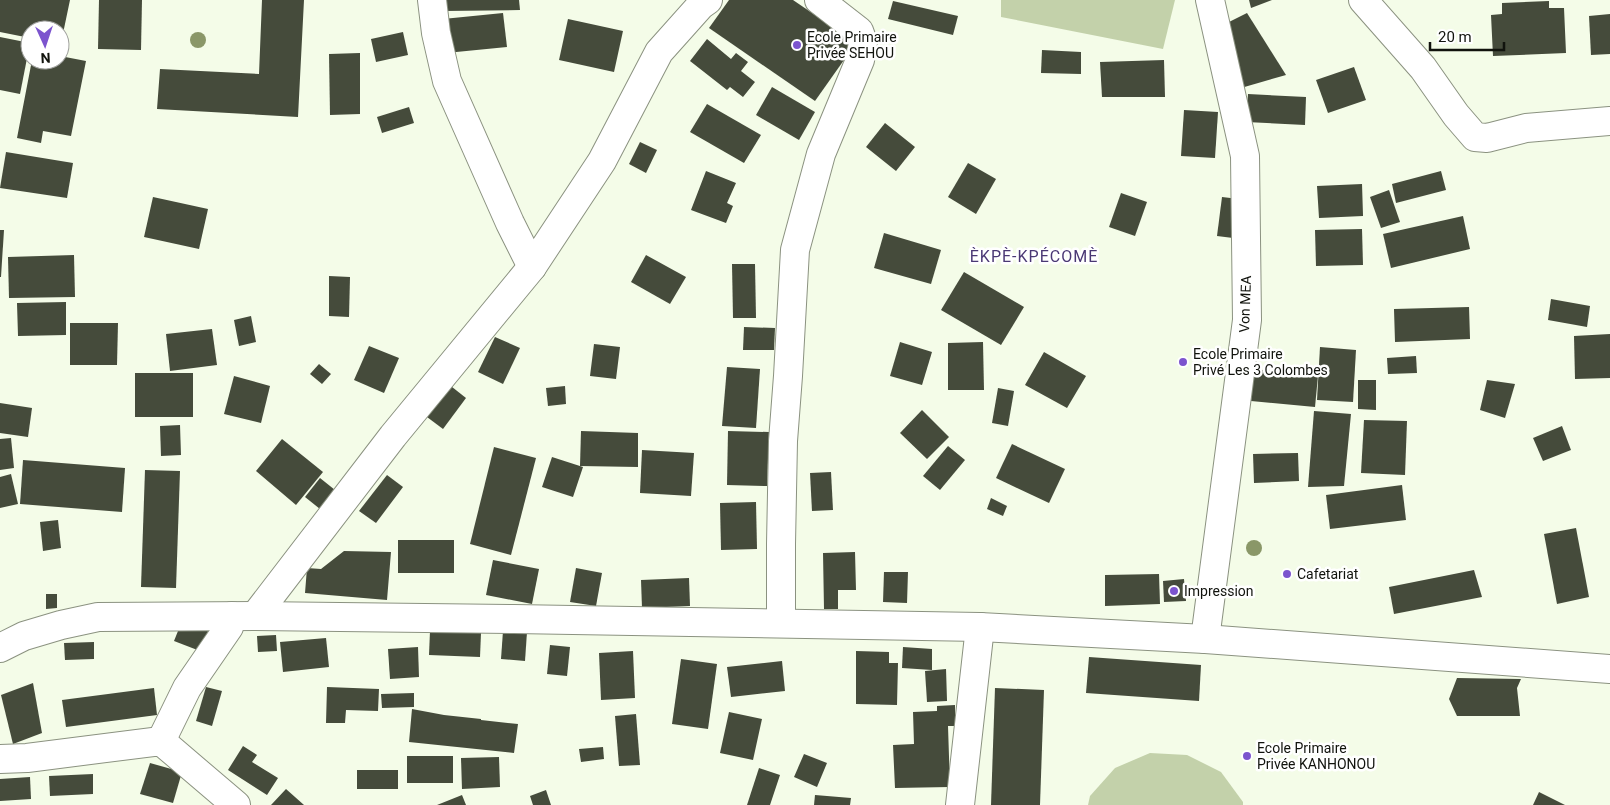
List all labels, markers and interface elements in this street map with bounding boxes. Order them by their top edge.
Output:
north arrow [20,20,70,70]
scale bar [1430,20,1504,52]
text: 20 m [1438,28,1472,46]
place label: Ecole Primaire Privée SEHOU [807,29,897,61]
marker: Ecole Primaire Privée SEHOU [791,39,803,51]
text: N [40,50,51,66]
district label: ÈKPÈ-KPÉCOMÈ [970,247,1098,266]
street label: Von MEA [1236,275,1254,333]
place label: Ecole Primaire Privé Les 3 Colombes [1193,346,1328,378]
marker: Ecole Primaire Privé Les 3 Colombes [1177,356,1189,368]
place label: Cafetariat [1297,566,1359,582]
marker: Cafetariat [1281,568,1293,580]
place label: Impression [1184,583,1254,599]
marker: Impression [1168,585,1180,597]
place label: Ecole Primaire Privée KANHONOU [1257,740,1375,772]
marker: Ecole Primaire Privée KANHONOU [1241,750,1253,762]

